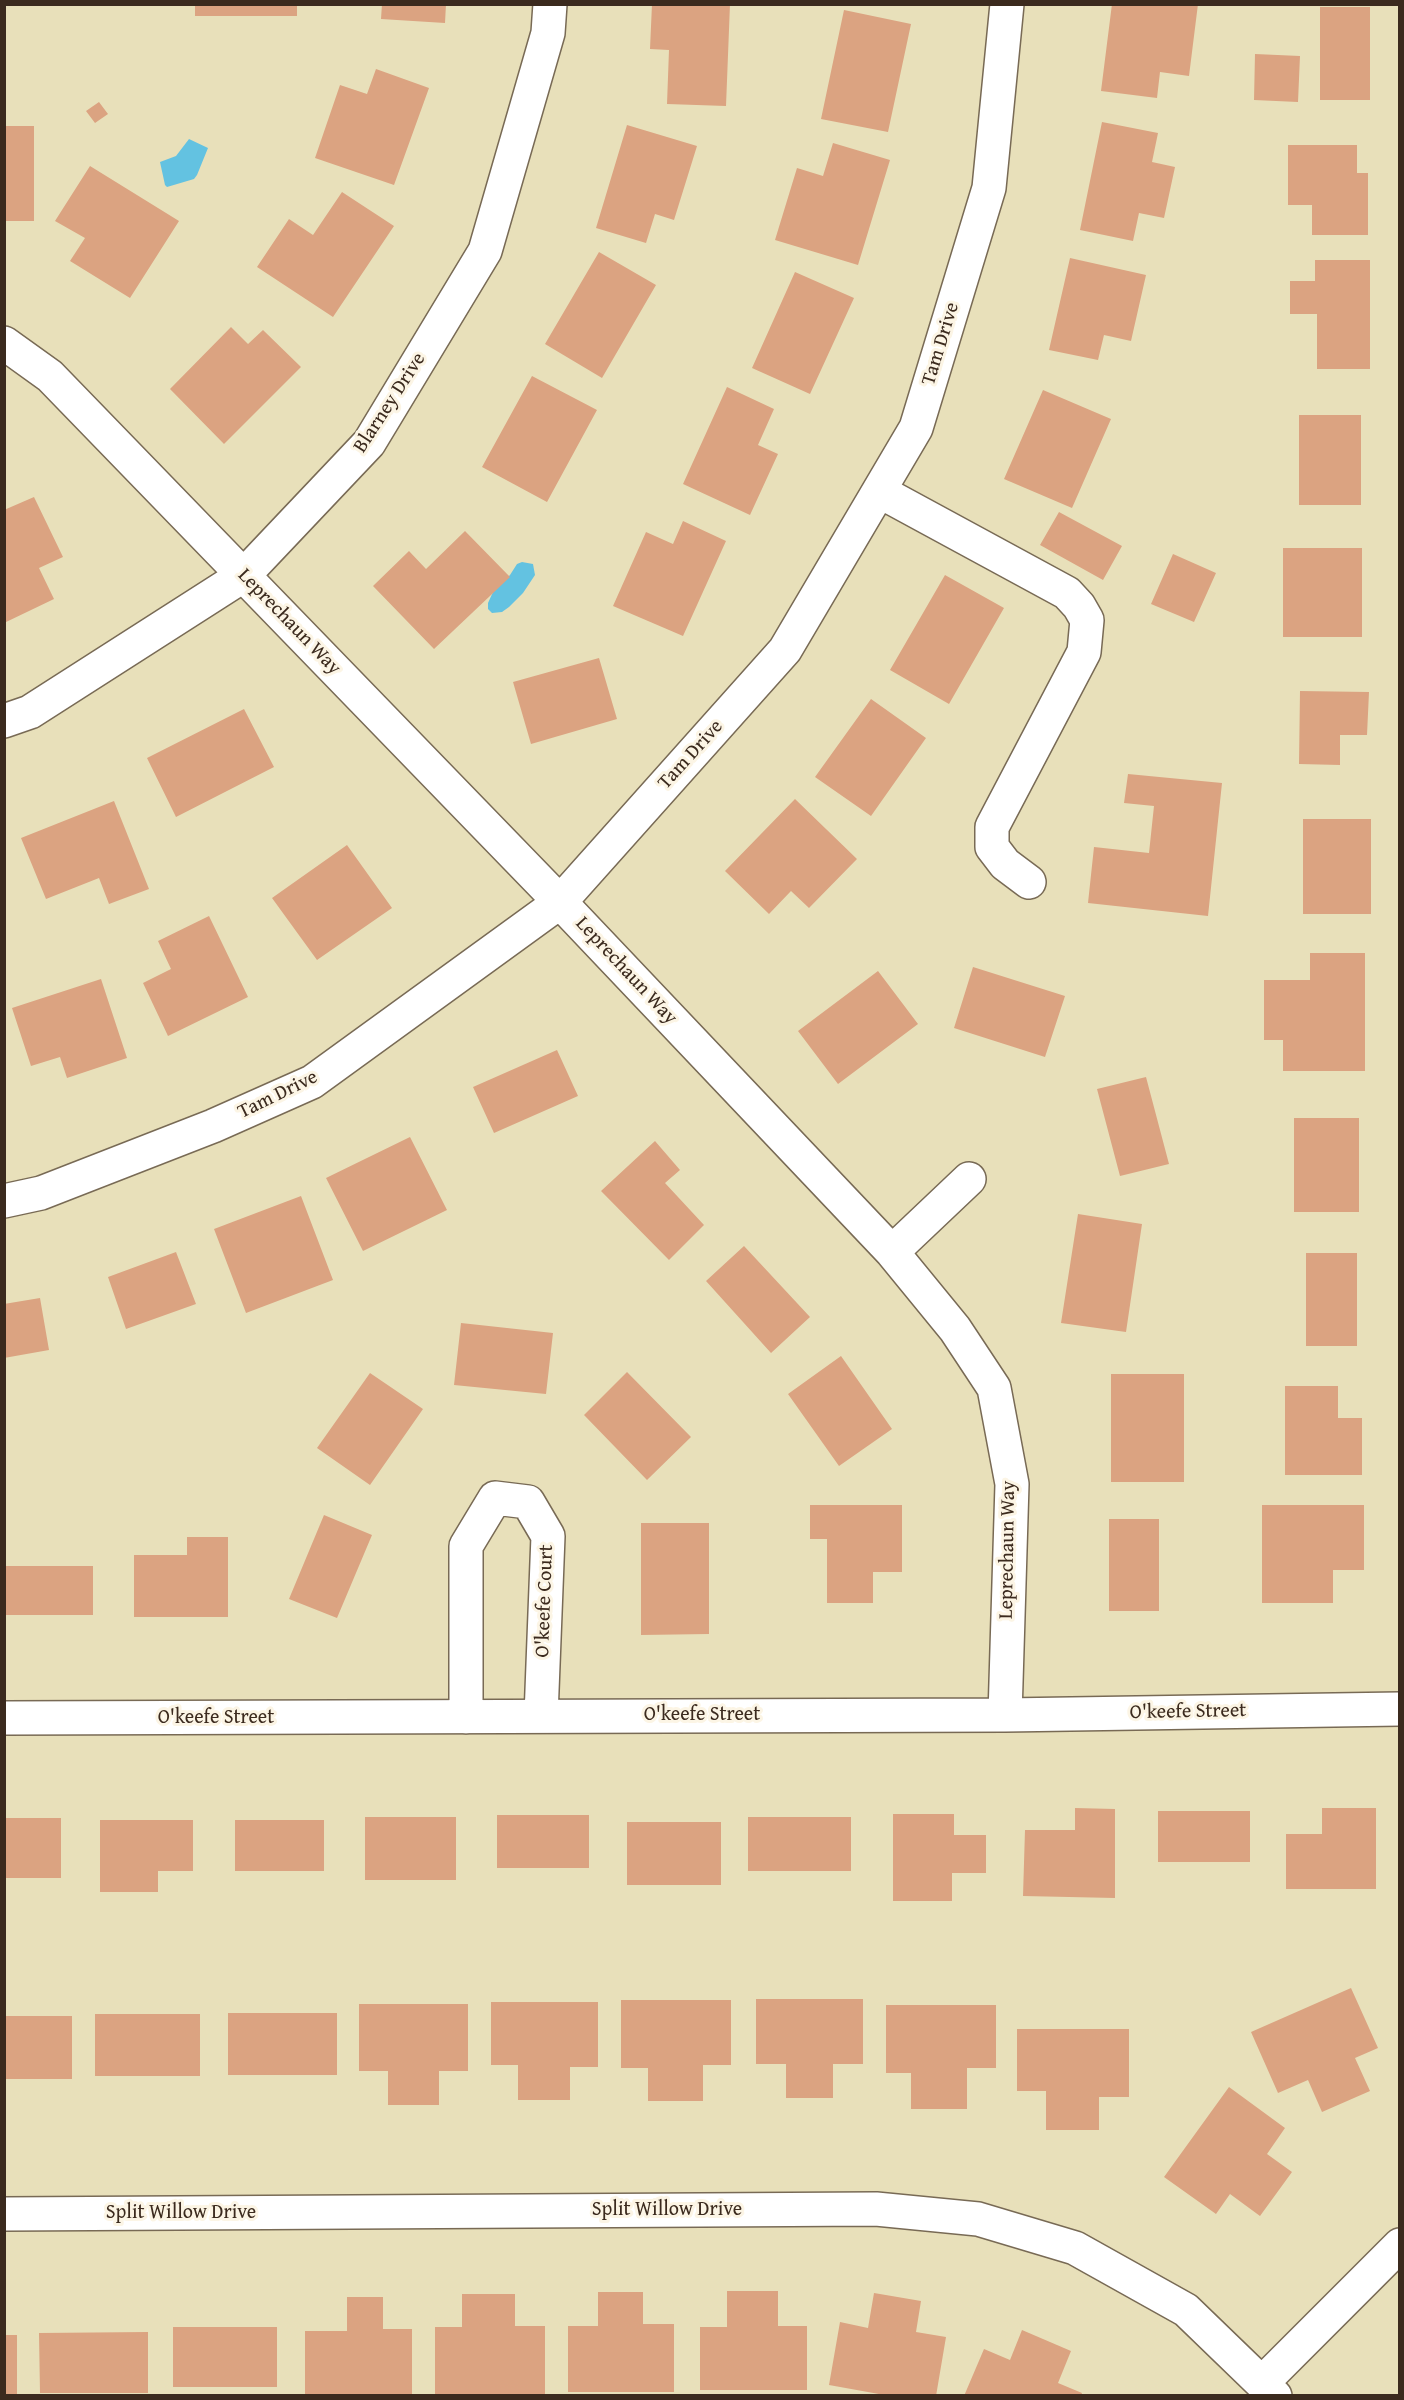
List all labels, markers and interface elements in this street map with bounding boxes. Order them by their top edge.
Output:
street label: Tam Drive [917,300,965,388]
street label: Blarney Drive [349,348,431,458]
street label: Leprechaun Way [232,564,346,680]
street label: Tam Drive [653,715,729,795]
street label: Leprechaun Way [570,912,682,1030]
street label: Tam Drive [234,1065,322,1125]
street label: Leprechaun Way [995,1481,1021,1619]
street label: O'keefe Court [531,1544,559,1658]
street label: O'keefe Street [1129,1699,1247,1725]
street label: O'keefe Street [644,1703,760,1727]
street label: O'keefe Street [158,1706,274,1730]
street label: Split Willow Drive [592,2198,742,2222]
street label: Split Willow Drive [106,2201,256,2225]

